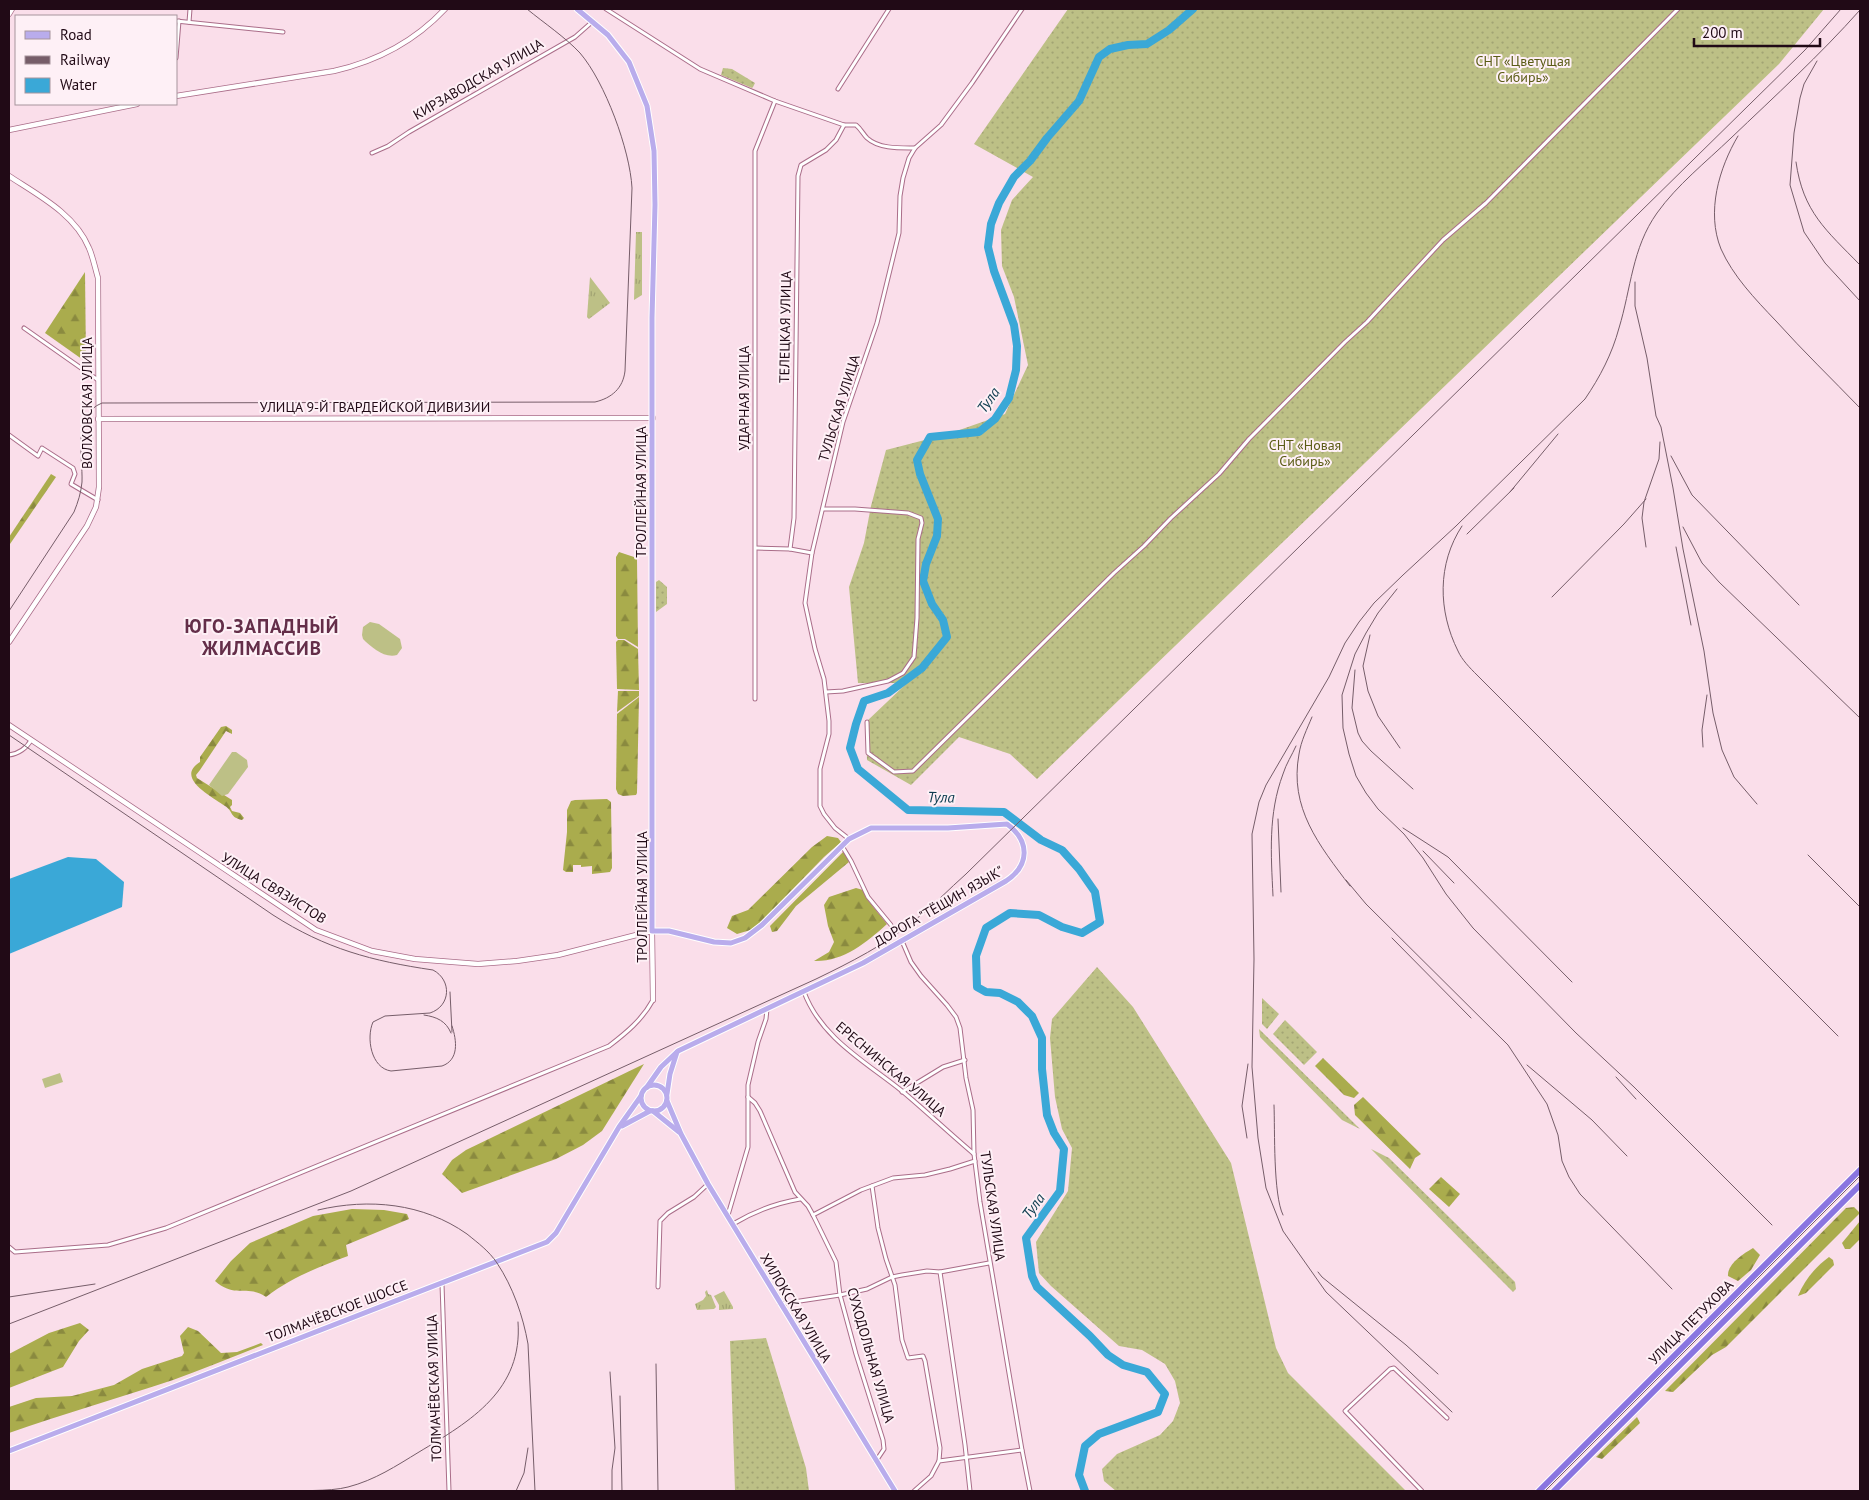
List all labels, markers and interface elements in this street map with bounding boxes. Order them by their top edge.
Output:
legend [15,15,178,105]
scale bar [1694,15,1820,47]
text: 200 m [1702,23,1743,42]
text: Road [60,25,92,44]
street label: КИРЗАВОДСКАЯ УЛИЦА [410,34,547,124]
text: Railway [60,50,110,69]
park label: СНТ «Цветущая Сибирь» [1476,52,1571,86]
text: Water [60,75,97,94]
street label: ТЕЛЕЦКАЯ УЛИЦА [775,270,795,383]
street label: ВОЛХОВСКАЯ УЛИЦА [78,336,96,469]
street label: УДАРНАЯ УЛИЦА [735,345,753,450]
street label: ТУЛЬСКАЯ УЛИЦА [814,352,864,464]
water label: Тула [972,383,1004,417]
street label: УЛИЦА 9-Й ГВАРДЕЙСКОЙ ДИВИЗИИ [260,398,490,416]
street label: ТРОЛЛЕЙНАЯ УЛИЦА [632,425,650,558]
park label: СНТ «Новая Сибирь» [1269,436,1341,470]
district label: ЮГО-ЗАПАДНЫЙ ЖИЛМАССИВ [185,614,339,660]
water label: Тула [927,787,956,807]
street label: ТРОЛЛЕЙНАЯ УЛИЦА [633,830,651,963]
street label: УЛИЦА СВЯЗИСТОВ [218,848,330,928]
street label: ДОРОГА "ТЁЩИН ЯЗЫК" [871,862,1007,950]
street label: ЕРЕСНИНСКАЯ УЛИЦА [832,1018,950,1121]
street label: ТУЛЬСКАЯ УЛИЦА [976,1150,1010,1263]
water label: Тула [1017,1189,1049,1223]
street label: ХИЛОКСКАЯ УЛИЦА [756,1250,836,1367]
street label: УЛИЦА ПЕТУХОВА [1645,1275,1738,1368]
street label: ТОЛМАЧЁВСКОЕ ШОССЕ [264,1276,410,1346]
street label: СУХОДОЛЬНАЯ УЛИЦА [843,1285,899,1425]
street label: ТОЛМАЧЁВСКАЯ УЛИЦА [422,1313,446,1462]

